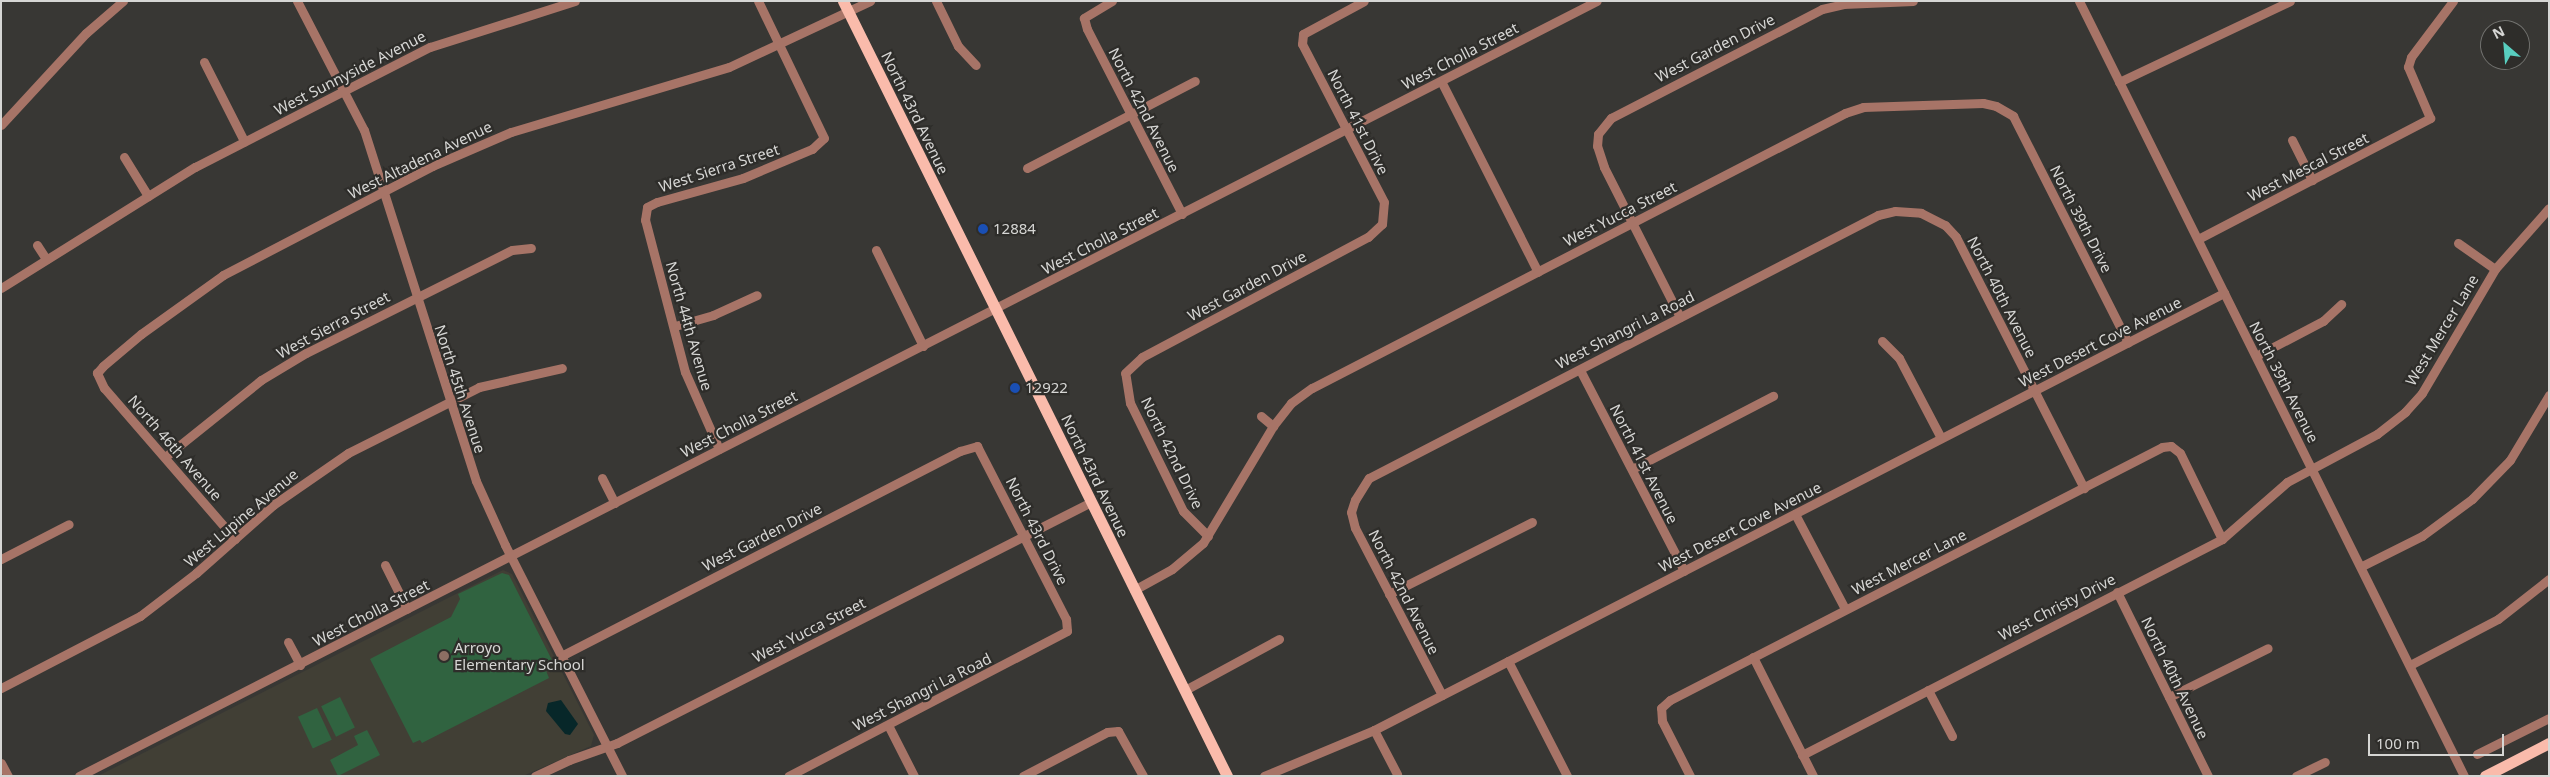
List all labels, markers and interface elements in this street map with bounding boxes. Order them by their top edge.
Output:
street label: West Garden Drive [1652,10,1778,86]
street label: West Cholla Street [1399,19,1521,93]
north arrow [2480,20,2530,70]
text: N [2489,21,2508,43]
street label: West Sunnyside Avenue [271,27,429,119]
street label: North 42nd Avenue [1105,45,1183,175]
street label: North 43rd Avenue [878,49,952,177]
street label: North 41st Drive [1324,66,1392,178]
street label: West Altadena Avenue [345,117,495,203]
street label: West Mescal Street [2245,129,2371,205]
street label: West Sierra Street [657,140,781,196]
street label: North 39th Drive [2046,162,2116,276]
street label: West Yucca Street [1560,178,1680,250]
street label: West Cholla Street [1039,204,1161,278]
place label: 12884 [993,220,1036,238]
marker: 12884 [977,223,989,235]
street label: North 40th Avenue [1964,233,2040,361]
street label: West Garden Drive [1185,247,1309,325]
street label: North 44th Avenue [662,259,716,393]
street label: West Mercer Lane [2402,271,2482,389]
street label: West Shangri La Road [1553,287,1697,373]
street label: West Sierra Street [273,288,393,362]
street label: West Desert Cove Avenue [2016,293,2184,391]
street label: North 39th Avenue [2246,318,2322,446]
street label: North 45th Avenue [431,323,489,455]
place label: 12922 [1025,379,1068,397]
marker: 12922 [1009,382,1021,394]
street label: West Cholla Street [678,387,800,461]
street label: North 46th Avenue [124,392,226,504]
street label: North 42nd Drive [1137,394,1207,512]
street label: North 41st Avenue [1606,401,1682,527]
street label: North 43rd Avenue [1058,412,1132,540]
street label: West Lupine Avenue [180,465,302,571]
street label: North 43rd Drive [1002,474,1072,588]
street label: West Desert Cove Avenue [1656,478,1824,576]
street label: West Garden Drive [699,499,825,575]
street label: West Mercer Lane [1849,525,1969,599]
street label: North 42nd Avenue [1365,527,1443,657]
street label: West Christy Drive [1996,570,2118,644]
street label: West Cholla Street [310,576,432,650]
street label: West Yucca Street [749,594,869,666]
street label: North 40th Avenue [2138,614,2212,742]
place label: Arroyo Elementary School [454,638,585,673]
street label: West Shangri La Road [850,649,994,735]
marker: Arroyo Elementary School [438,650,450,662]
scale bar [2370,724,2506,756]
text: 100 m [2376,733,2420,753]

